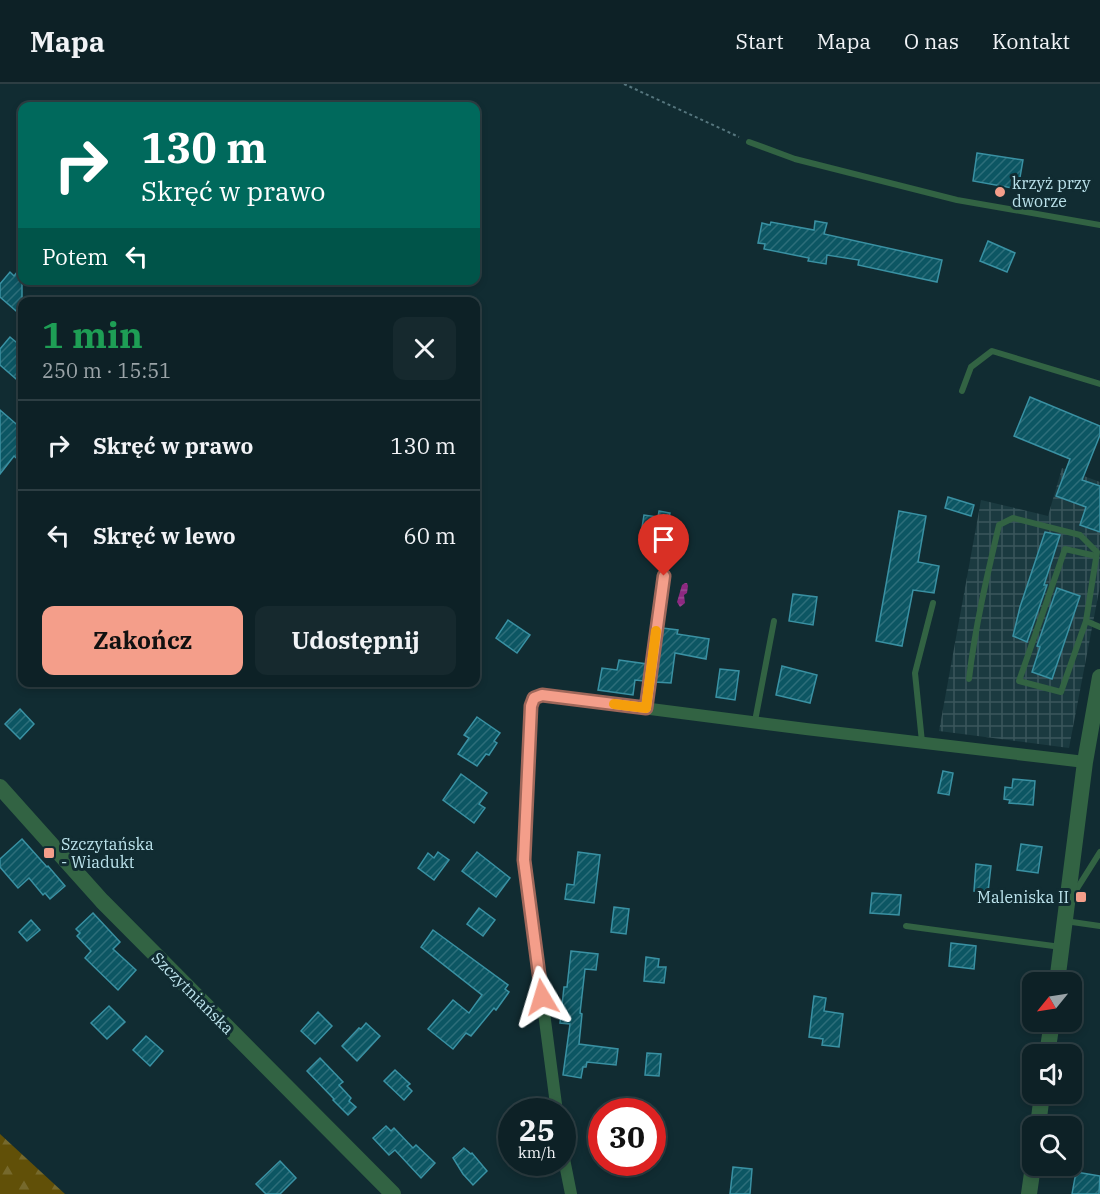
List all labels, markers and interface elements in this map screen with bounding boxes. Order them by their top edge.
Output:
text: Mapa [30,23,105,60]
text: Start [736,27,784,55]
text: Mapa [817,27,871,55]
text: O nas [904,27,959,55]
text: Kontakt [992,27,1070,55]
text: 130 m [141,120,267,175]
icon: right [42,126,120,204]
text: Skręć w prawo [141,173,326,208]
place label: krzyż przy dworze [1012,173,1091,211]
marker: krzyż przy dworze [993,185,1007,199]
icon: left [120,240,153,273]
text: Potem [42,242,108,271]
text: 1 min [42,311,143,358]
button: close [393,317,456,380]
text: 250 m · 15:51 [42,357,171,384]
icon: right [42,429,75,462]
text: Skręć w prawo [93,431,253,460]
text: 130 m [390,431,456,460]
pin [638,514,689,576]
icon: left [42,519,75,552]
text: Skręć w lewo [93,521,236,550]
text: 60 m [404,521,456,550]
icon: arrive [647,523,680,556]
button: Zakończ [42,606,243,675]
button: Udostępnij [255,606,456,675]
place label: Szczytańska - Wiadukt [61,834,154,872]
marker: Szczytańska - Wiadukt [42,846,56,860]
place label: Maleniska II [977,887,1069,907]
marker: Maleniska II [1074,890,1088,904]
street label: Szczytniańska [148,948,238,1038]
position arrow [510,965,574,1029]
north arrow [1022,972,1082,1032]
map controls [1022,972,1082,1176]
button: sound [1022,1044,1082,1104]
speed limit sign: 30 [588,1098,666,1176]
text: 25 [519,1110,555,1149]
button: search [1022,1116,1082,1176]
text: km/h [518,1143,556,1162]

